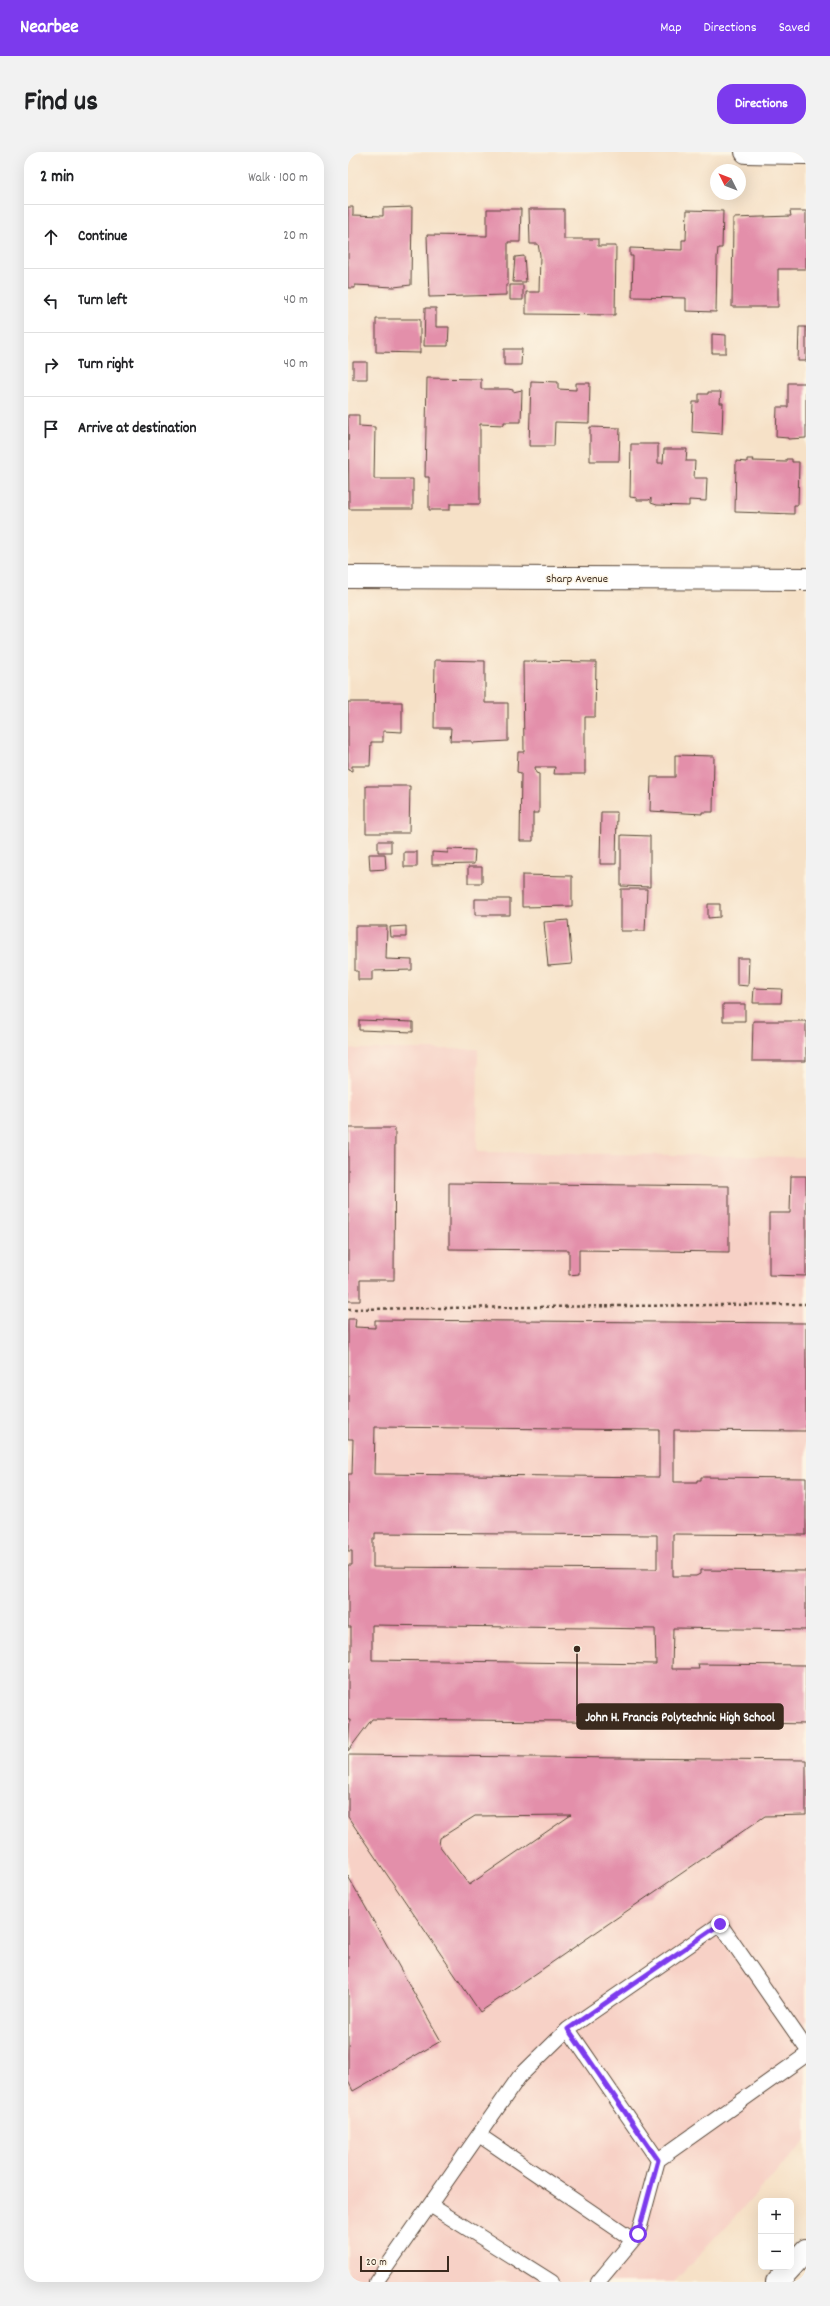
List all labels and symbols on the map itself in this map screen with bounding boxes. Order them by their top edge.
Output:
north arrow [710,164,746,200]
street label: Sharp Avenue [546,571,608,588]
callout: John H. Francis Polytechnic High School [577,1704,783,1729]
text: John H. Francis Polytechnic High School [585,1709,776,1728]
route end [711,1915,729,1933]
route start [629,2225,647,2243]
scale bar [360,2254,449,2273]

